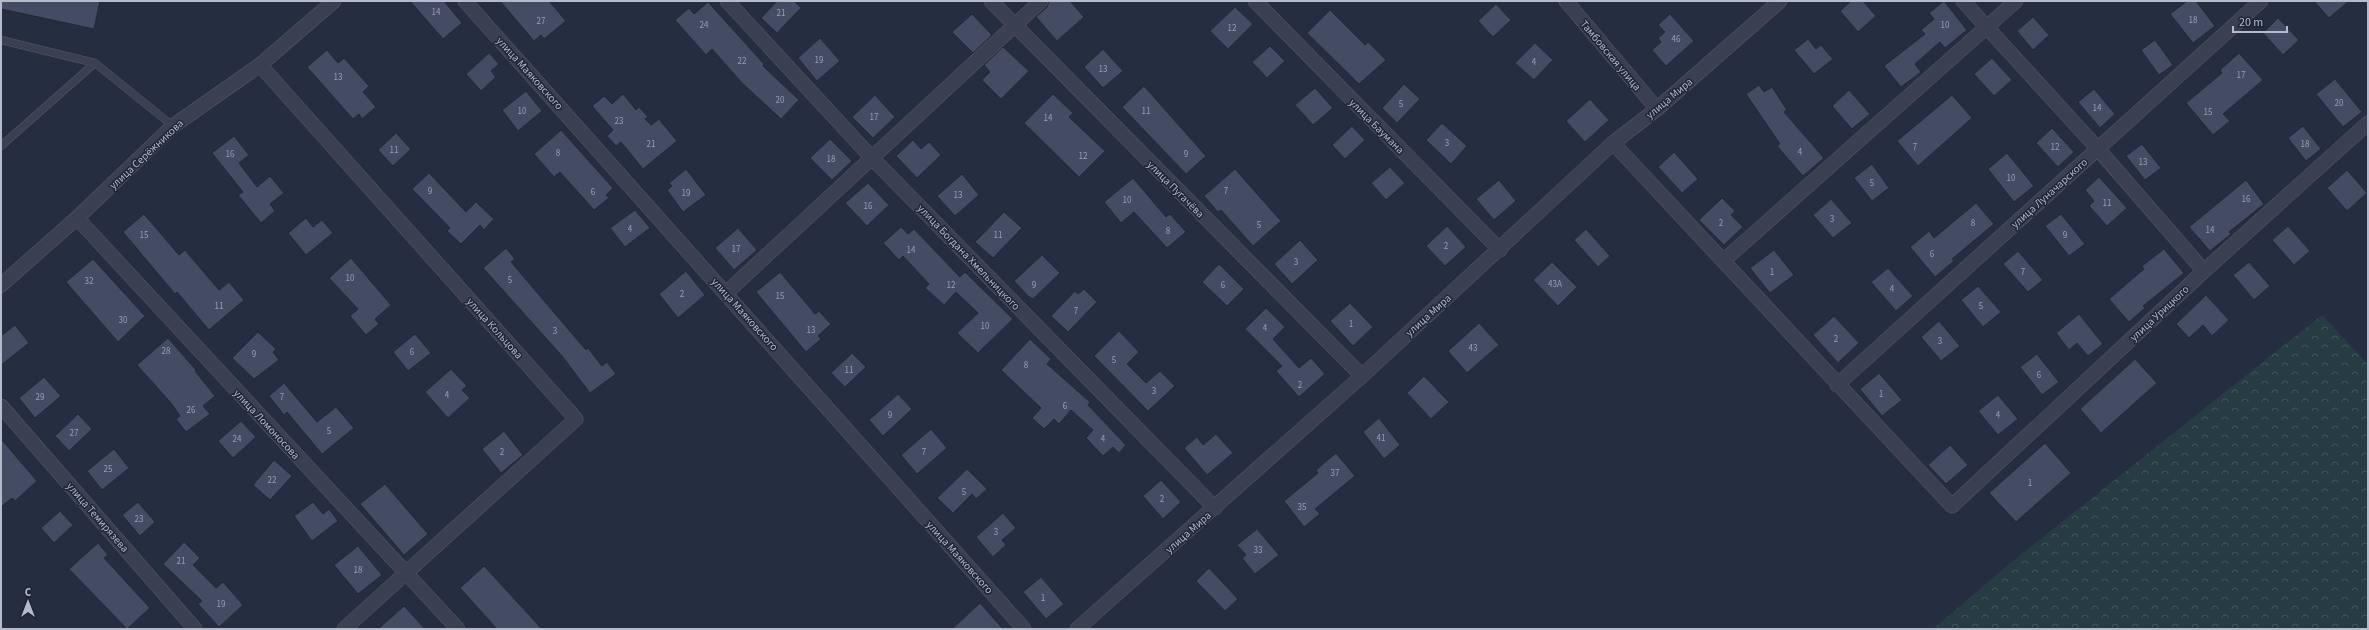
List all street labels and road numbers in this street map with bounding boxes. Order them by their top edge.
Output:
street label: Тамбовская улица [1577,17,1645,94]
street label: улица Маяковского [493,34,566,113]
street label: улица Мира [1643,74,1696,122]
street label: улица Баумана [1346,95,1408,157]
street label: улица Серёжникова [106,116,187,193]
street label: улица Луначарского [2008,155,2091,232]
street label: улица Пугачёва [1144,157,1208,221]
street label: улица Богдана Хмельницкого [914,201,1023,314]
street label: улица Маяковского [708,275,781,354]
street label: улица Урицкого [2126,282,2192,345]
street label: улица Мира [1402,291,1454,340]
street label: улица Кольцова [463,294,526,362]
street label: улица Ломоносова [230,386,303,463]
street label: улица Темирязева [63,479,132,556]
street label: улица Мира [1162,508,1215,557]
street label: улица Маяковского [923,518,996,597]

